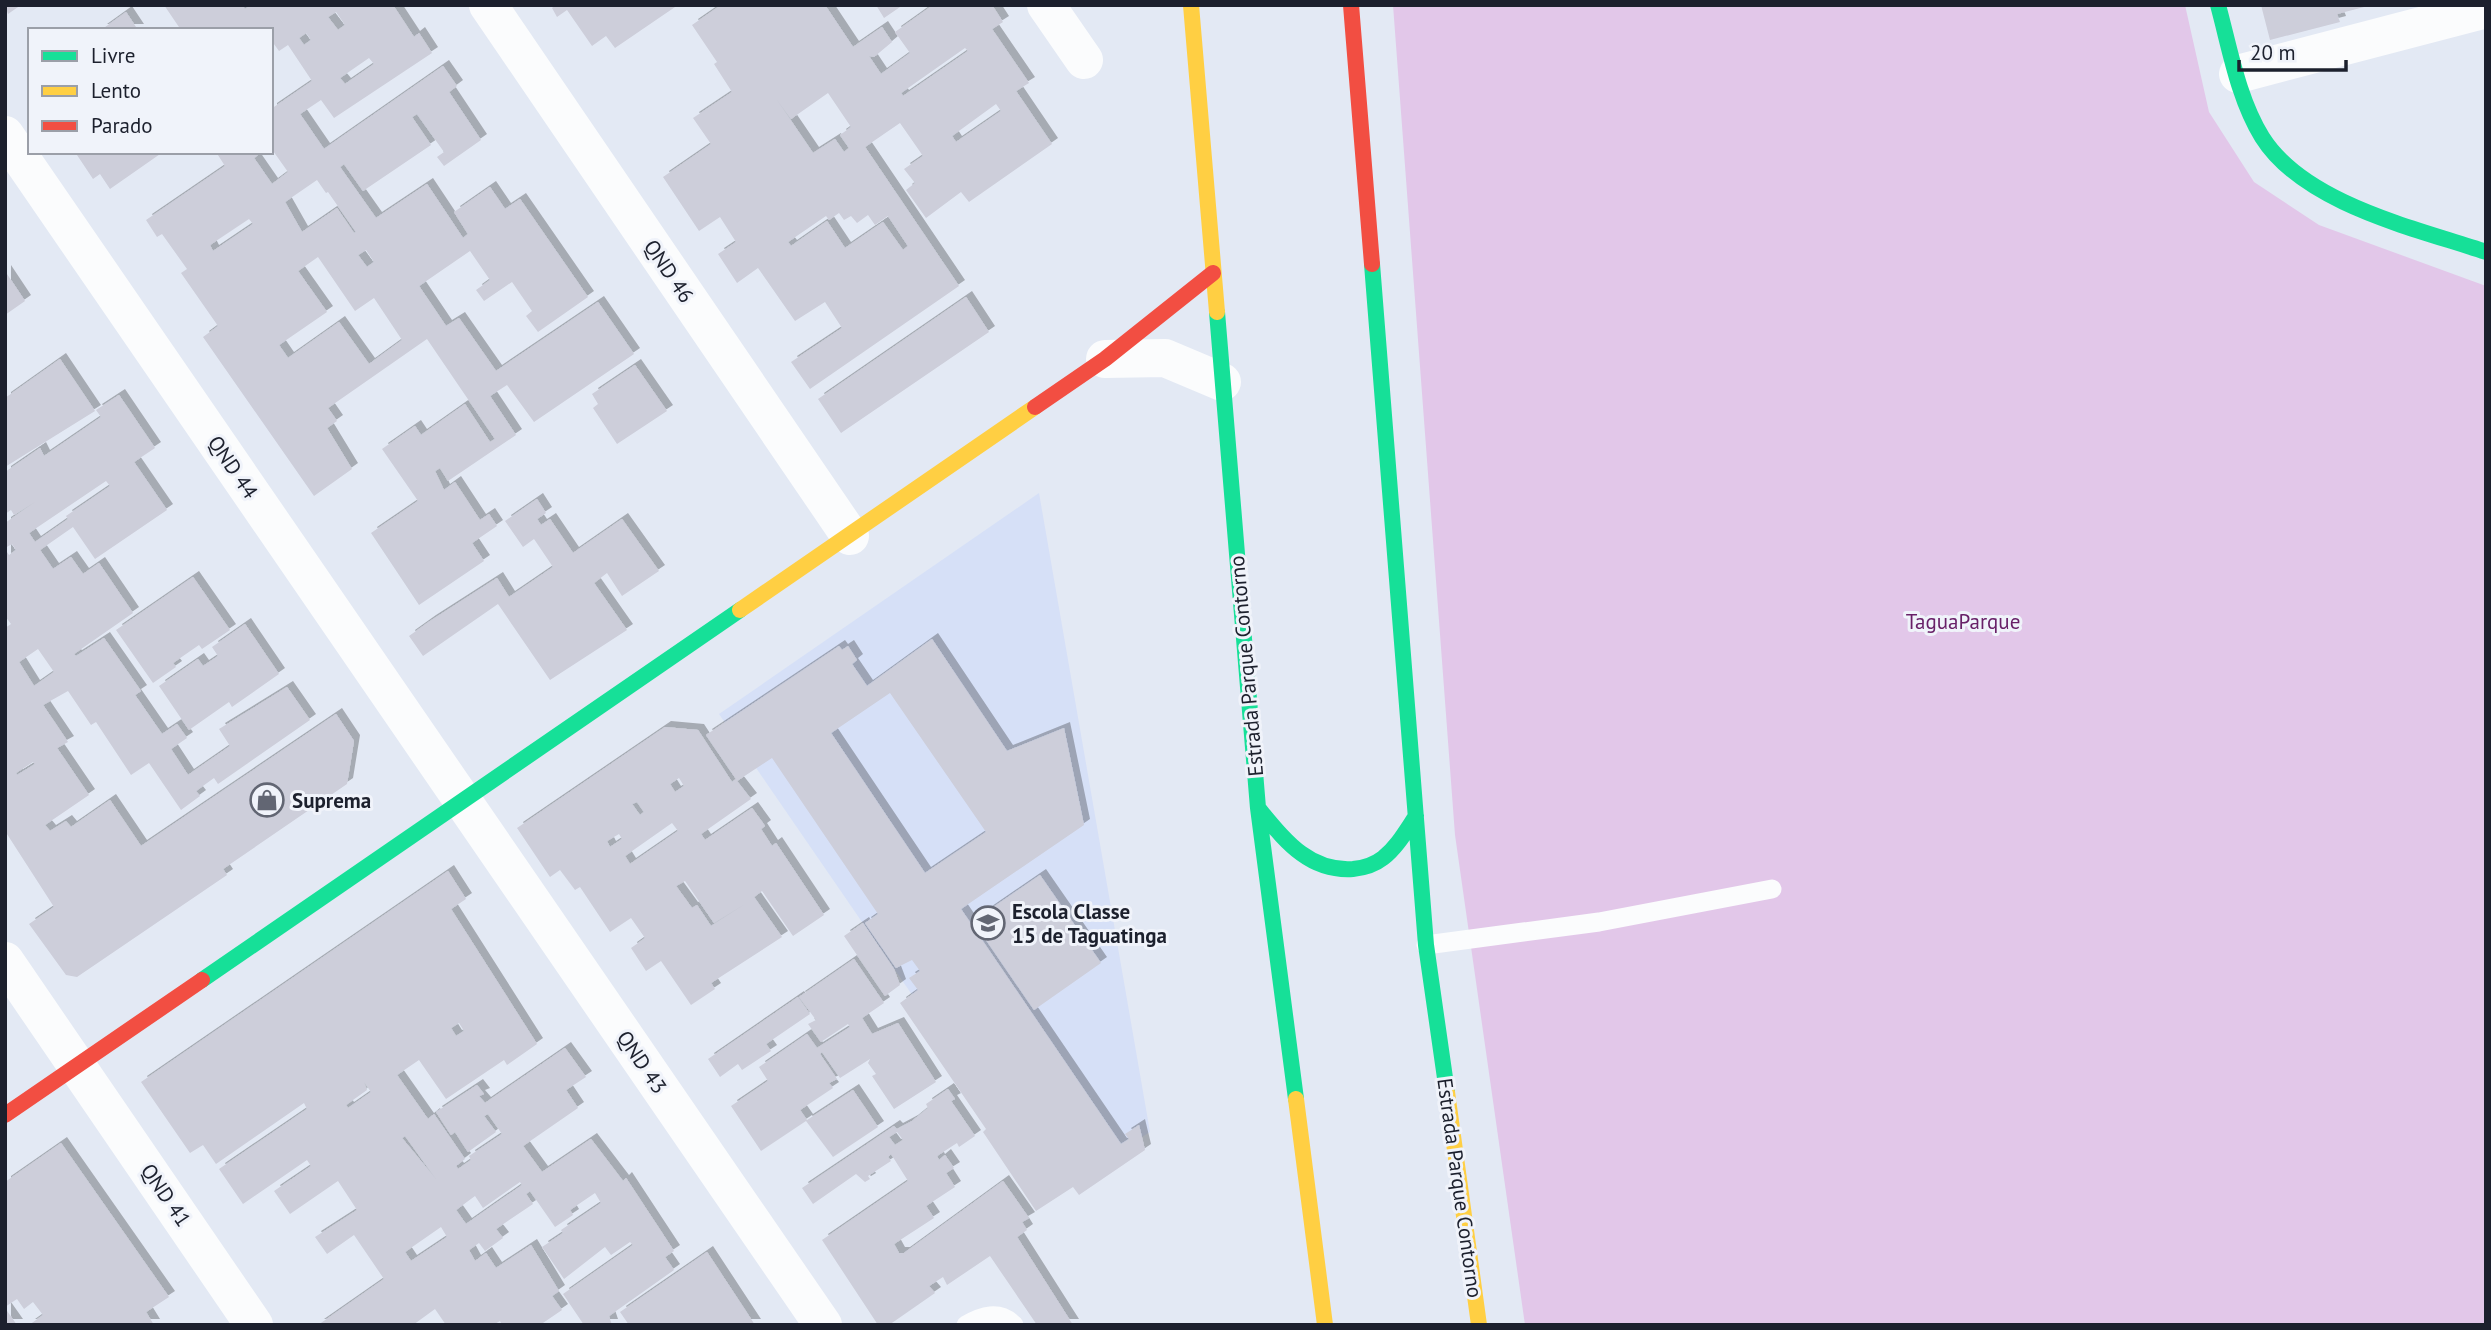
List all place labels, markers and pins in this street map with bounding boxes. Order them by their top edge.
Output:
shop icon: Suprema [248,781,286,819]
place label: Suprema [292,787,371,814]
place label: Escola Classe 15 de Taguatinga [1012,898,1167,949]
school or university icon: Escola Classe 15 de Taguatinga [969,904,1007,942]

